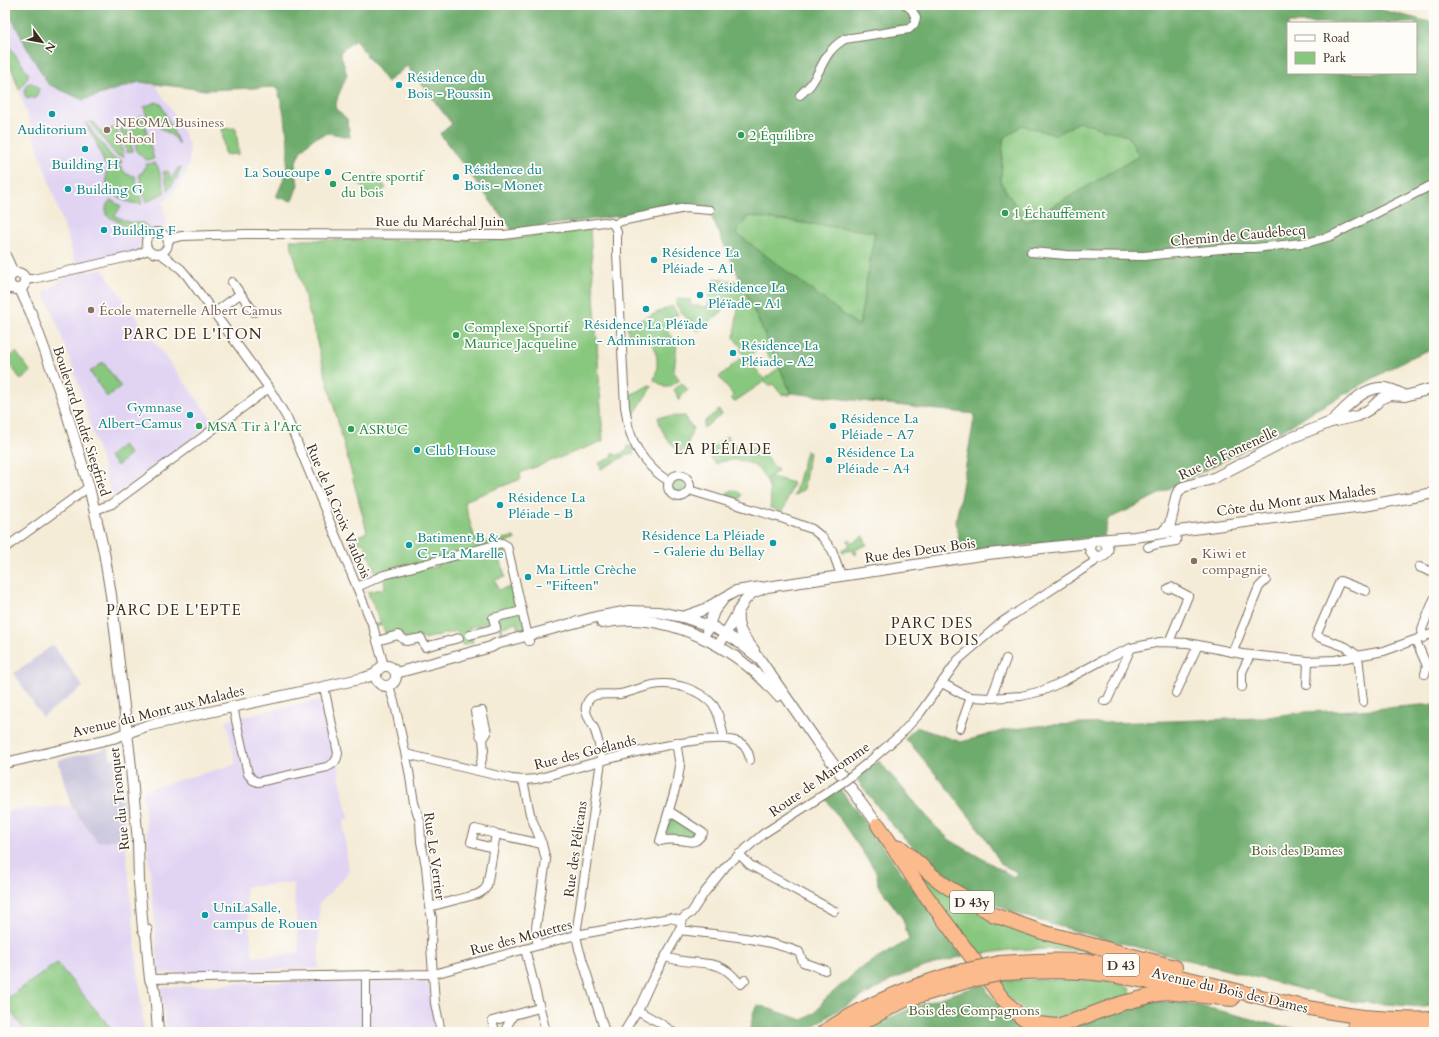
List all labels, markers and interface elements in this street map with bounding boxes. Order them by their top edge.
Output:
north arrow [22,22,62,62]
legend [1287,22,1417,74]
text: Road [1323,30,1350,46]
text: N [41,39,59,55]
text: Park [1323,50,1347,66]
place label: Résidence du Bois - Poussin [407,68,491,103]
marker: Résidence du Bois - Poussin [394,80,404,90]
marker: Auditorium [47,109,57,119]
place label: NEOMA Business School [115,113,224,148]
place label: Auditorium [17,120,87,139]
marker: NEOMA Business School [102,125,112,135]
place label: 2 Équilibre [749,126,814,145]
marker: 2 Équilibre [736,130,746,140]
marker: Building H [80,144,90,154]
place label: Building H [51,155,119,174]
place label: Résidence du Bois - Monet [464,160,544,195]
place label: La Soucoupe [244,163,320,182]
marker: La Soucoupe [323,167,333,177]
place label: Centre sportif du bois [341,167,426,202]
marker: Résidence du Bois - Monet [451,172,461,182]
marker: Centre sportif du bois [328,179,338,189]
place label: Building G [76,180,143,199]
marker: Building G [63,184,73,194]
place label: 1 Échauffement [1013,204,1106,223]
marker: 1 Échauffement [1000,208,1010,218]
street label: Rue du Maréchal Juin [376,212,504,231]
street label: Chemin de Caudebecq [1170,220,1307,251]
place label: Building F [112,221,176,240]
marker: Building F [99,225,109,235]
place label: Résidence La Pléiade - A1 [662,243,739,278]
marker: Résidence La Pléiade - A1 [649,255,659,265]
place label: Résidence La Pléïade - A1 [708,278,785,313]
marker: Résidence La Pléïade - A1 [695,290,705,300]
place label: École maternelle Albert Camus [99,301,283,320]
marker: Résidence La Pléïade - Administration [641,304,651,314]
marker: École maternelle Albert Camus [86,305,96,315]
place label: Résidence La Pléïade - Administration [584,315,708,350]
place label: Complexe Sportif Maurice Jacqueline [464,318,577,353]
district label: PARC DE L'ITON [123,324,263,344]
marker: Complexe Sportif Maurice Jacqueline [451,330,461,340]
place label: Résidence La Pléiade - A2 [741,336,818,371]
street label: Boulevard André Siegfried [48,344,115,499]
marker: Résidence La Pléiade - A2 [728,348,738,358]
place label: Gymnase Albert-Camus [98,398,182,433]
place label: Résidence La Pléiade - A7 [841,409,918,444]
marker: Gymnase Albert-Camus [185,410,195,420]
place label: MSA Tir à l'Arc [207,417,302,436]
place label: ASRUC [359,420,408,439]
marker: MSA Tir à l'Arc [194,421,204,431]
marker: Résidence La Pléiade - A7 [828,421,838,431]
street label: Rue de Fontenelle [1176,422,1281,485]
marker: ASRUC [346,424,356,434]
district label: LA PLÉIADE [674,439,772,459]
street label: Rue de la Croix Vaubois [302,441,376,582]
place label: Club House [425,441,496,460]
place label: Résidence La Pléiade - A4 [837,443,914,478]
marker: Club House [412,445,422,455]
marker: Résidence La Pléiade - A4 [824,455,834,465]
street label: Côte du Mont aux Malades [1215,480,1377,521]
place label: Résidence La Pléiade - B [508,488,585,523]
marker: Résidence La Pléiade - B [495,500,505,510]
place label: Résidence La Pléiade - Galerie du Bellay [642,526,766,561]
place label: Batiment B & C - La Marelle [417,528,504,563]
street label: Rue des Deux Bois [863,533,977,568]
marker: Résidence La Pléiade - Galerie du Bellay [768,538,778,548]
marker: Batiment B & C - La Marelle [404,540,414,550]
place label: Kiwi et compagnie [1202,544,1267,579]
marker: Kiwi et compagnie [1189,556,1199,566]
place label: Ma Little Crèche - "Fifteen" [536,560,637,595]
marker: Ma Little Crèche - "Fifteen" [523,572,533,582]
district label: PARC DE L'EPTE [106,600,242,620]
district label: PARC DES DEUX BOIS [885,613,979,650]
street label: Avenue du Mont aux Malades [70,681,246,742]
street label: Rue des Goélands [532,731,638,774]
street label: Route de Maromme [765,737,873,821]
street label: Rue du Tronquet [105,746,134,851]
street label: Rue des Pélicans [559,799,592,898]
street label: Rue Le Verrier [419,811,450,902]
park label: Bois des Dames [1251,841,1343,860]
road number: D 43y [950,891,994,913]
place label: UniLaSalle, campus de Rouen [213,898,318,933]
marker: UniLaSalle, campus de Rouen [200,910,210,920]
street label: Rue des Mouettes [468,915,574,960]
road number: D 43 [1103,954,1139,976]
street label: Avenue du Bois des Dames [1150,963,1310,1018]
park label: Bois des Compagnons [908,1001,1040,1020]

